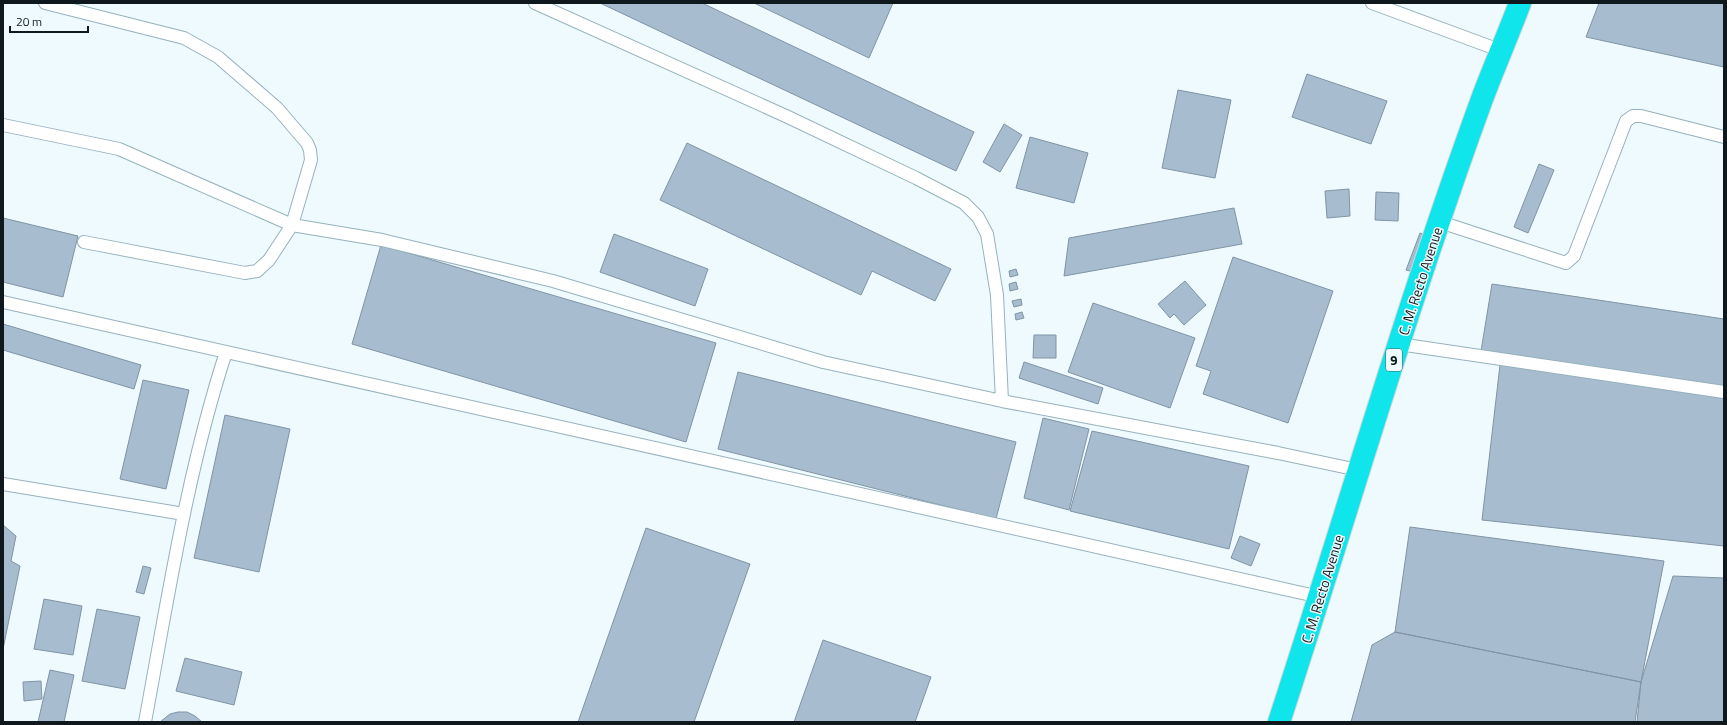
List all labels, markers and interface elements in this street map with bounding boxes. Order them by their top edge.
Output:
scale bar [10,8,88,34]
text: 20 m [16,12,42,31]
street label: C. M. Recto Avenue [1393,224,1447,338]
road number: 9 [1386,349,1402,371]
street label: C. M. Recto Avenue [1296,532,1348,646]

